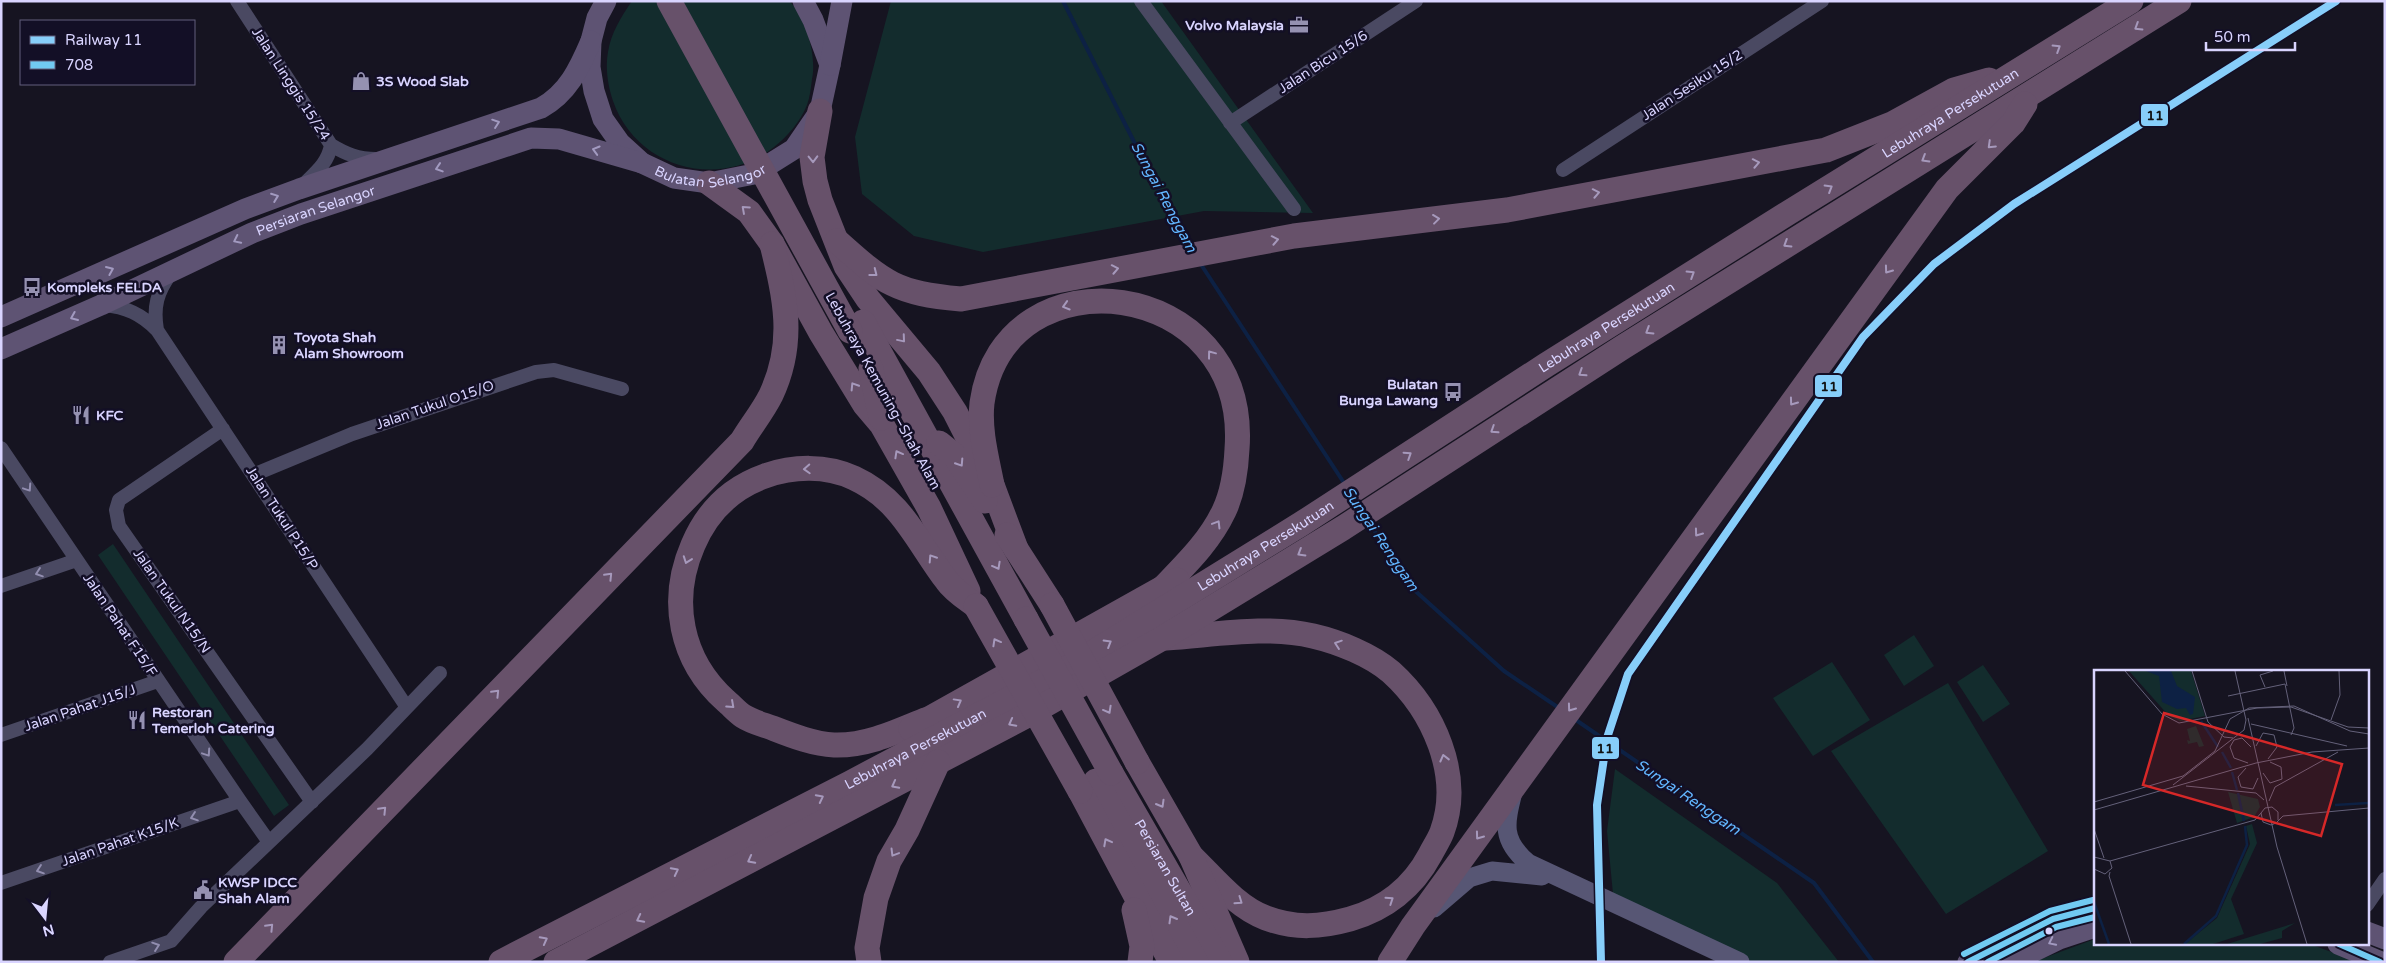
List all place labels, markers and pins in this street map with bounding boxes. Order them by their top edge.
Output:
office icon: Volvo Malaysia [1288,14,1310,36]
place label: Volvo Malaysia [1185,17,1284,34]
shop icon: 3S Wood Slab [350,70,372,92]
place label: 3S Wood Slab [376,73,469,90]
bus stop icon: Kompleks FELDA [21,276,43,298]
place label: Kompleks FELDA [47,279,163,296]
place label: Toyota Shah Alam Showroom [293,329,404,362]
building icon: Toyota Shah Alam Showroom [268,334,290,356]
place label: Bulatan Bunga Lawang [1339,376,1438,409]
bus stop icon: Bulatan Bunga Lawang [1442,381,1464,403]
restaurant icon: KFC [70,404,92,426]
place label: KFC [96,407,124,424]
place label: Restoran Temerloh Catering [151,704,275,737]
restaurant icon: Restoran Temerloh Catering [126,709,148,731]
place label: KWSP IDCC Shah Alam [218,874,297,907]
public building icon: KWSP IDCC Shah Alam [192,879,214,901]
unlabelled marker [2044,926,2054,936]

